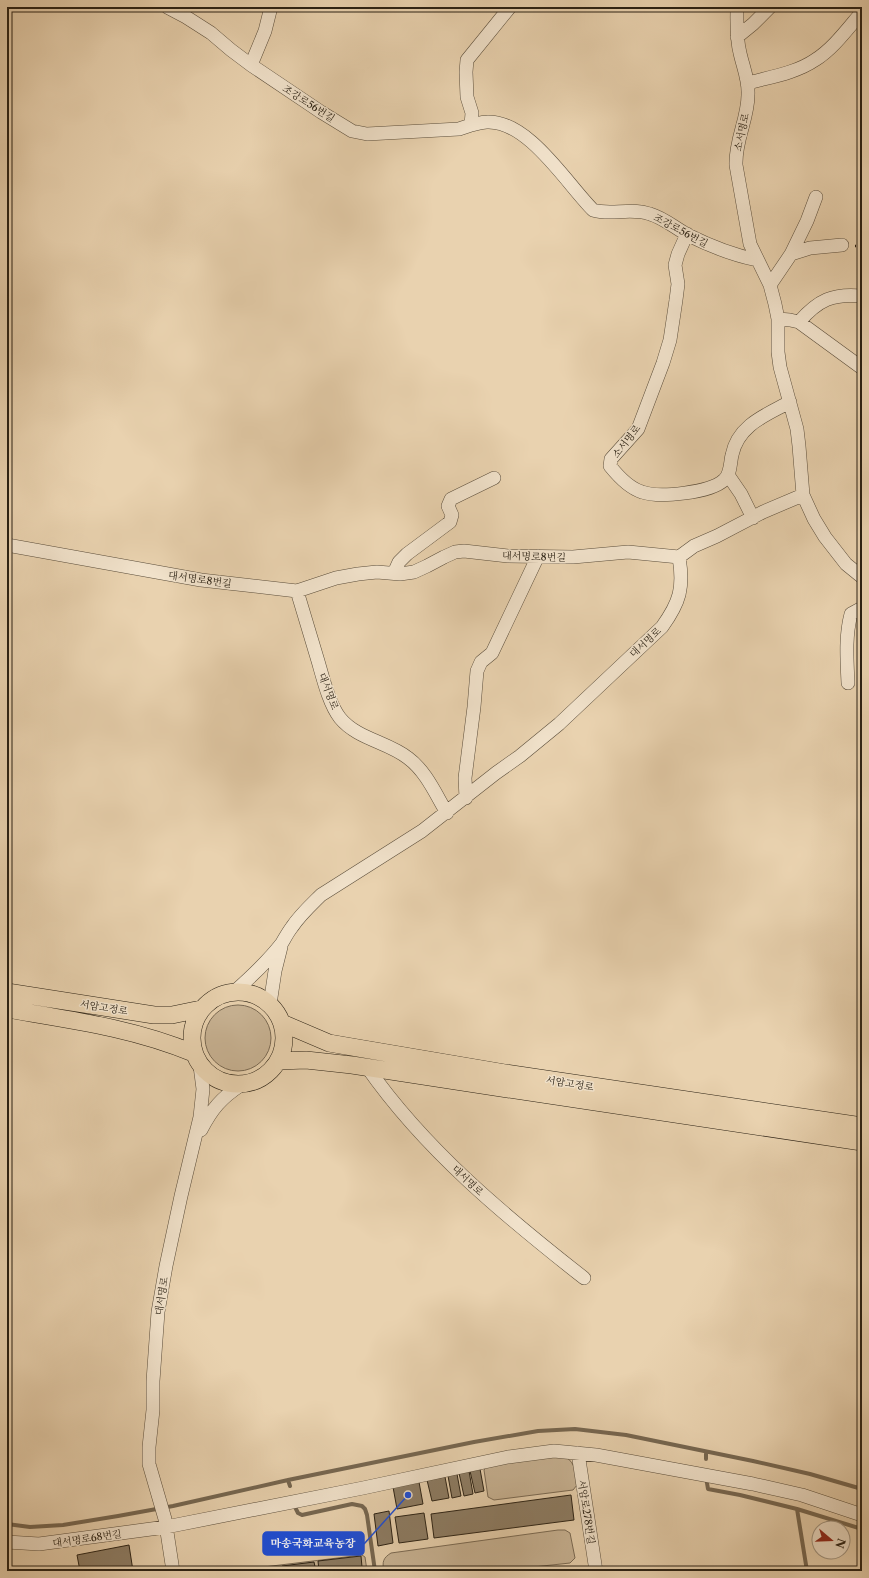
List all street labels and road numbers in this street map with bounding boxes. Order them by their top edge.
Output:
street label: 조강로56번길 [280,82,337,125]
street label: 소서명로 [731,112,752,152]
street label: 조강로56번길 [651,211,710,250]
street label: 소서명로 [609,422,644,461]
street label: 대서명로8번길 [502,549,566,564]
street label: 대서명로8번길 [167,569,232,590]
street label: 대서명로 [627,624,664,660]
street label: 대서명로 [316,671,342,712]
street label: 서암고정로 [79,997,129,1018]
street label: 서암고정로 [545,1073,595,1094]
street label: 대서명로 [449,1162,486,1199]
street label: 대서명로 [152,1276,171,1316]
street label: 서암로278번길 [575,1479,598,1545]
street label: 대서명로68번길 [52,1527,123,1550]

